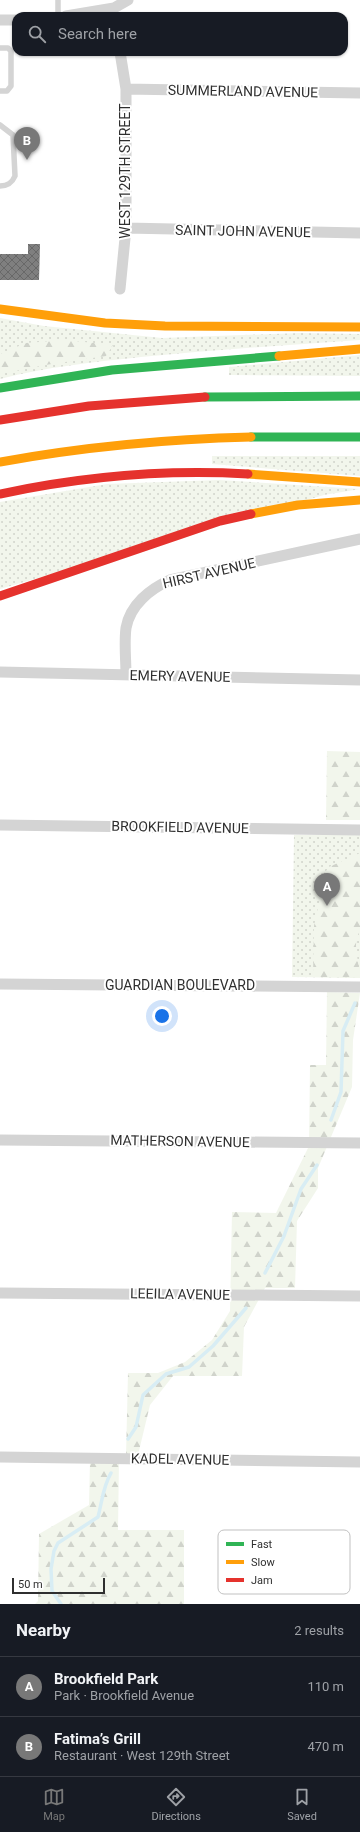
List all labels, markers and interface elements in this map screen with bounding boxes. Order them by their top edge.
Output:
search box [12,12,348,56]
icon: search [26,23,48,45]
text: Search here [58,25,137,43]
street label: SUMMERLAND AVENUE [168,82,318,100]
street label: WEST 129TH STREET [117,103,133,239]
pin: B [14,127,40,160]
street label: SAINT JOHN AVENUE [175,222,311,240]
street label: HIRST AVENUE [161,555,257,591]
street label: EMERY AVENUE [129,667,231,685]
street label: BROOKFIELD AVENUE [111,818,249,836]
pin: A [314,873,340,906]
street label: GUARDIAN BOULEVARD [105,977,255,993]
your location [152,1006,172,1026]
street label: MATHERSON AVENUE [110,1132,250,1150]
street label: LEEILA AVENUE [130,1285,230,1303]
street label: KADEL AVENUE [131,1450,229,1468]
legend [218,1530,350,1594]
text: Fast [251,1538,273,1551]
text: Slow [251,1556,275,1569]
text: Jam [251,1574,273,1587]
scale bar [12,1576,105,1595]
text: 50 m [18,1578,43,1591]
text: Nearby [16,1620,71,1640]
text: 2 results [294,1623,344,1638]
text: Brookfield Park [54,1670,158,1688]
text: A [25,1679,33,1694]
text: 110 m [307,1679,344,1694]
text: Park · Brookfield Avenue [54,1688,194,1703]
text: Fatima’s Grill [54,1730,141,1748]
text: B [25,1739,33,1754]
text: 470 m [307,1739,344,1754]
text: Restaurant · West 129th Street [54,1748,230,1763]
tab: Map [43,1786,65,1823]
tab: Directions [151,1786,201,1823]
tab: Saved [287,1786,317,1823]

